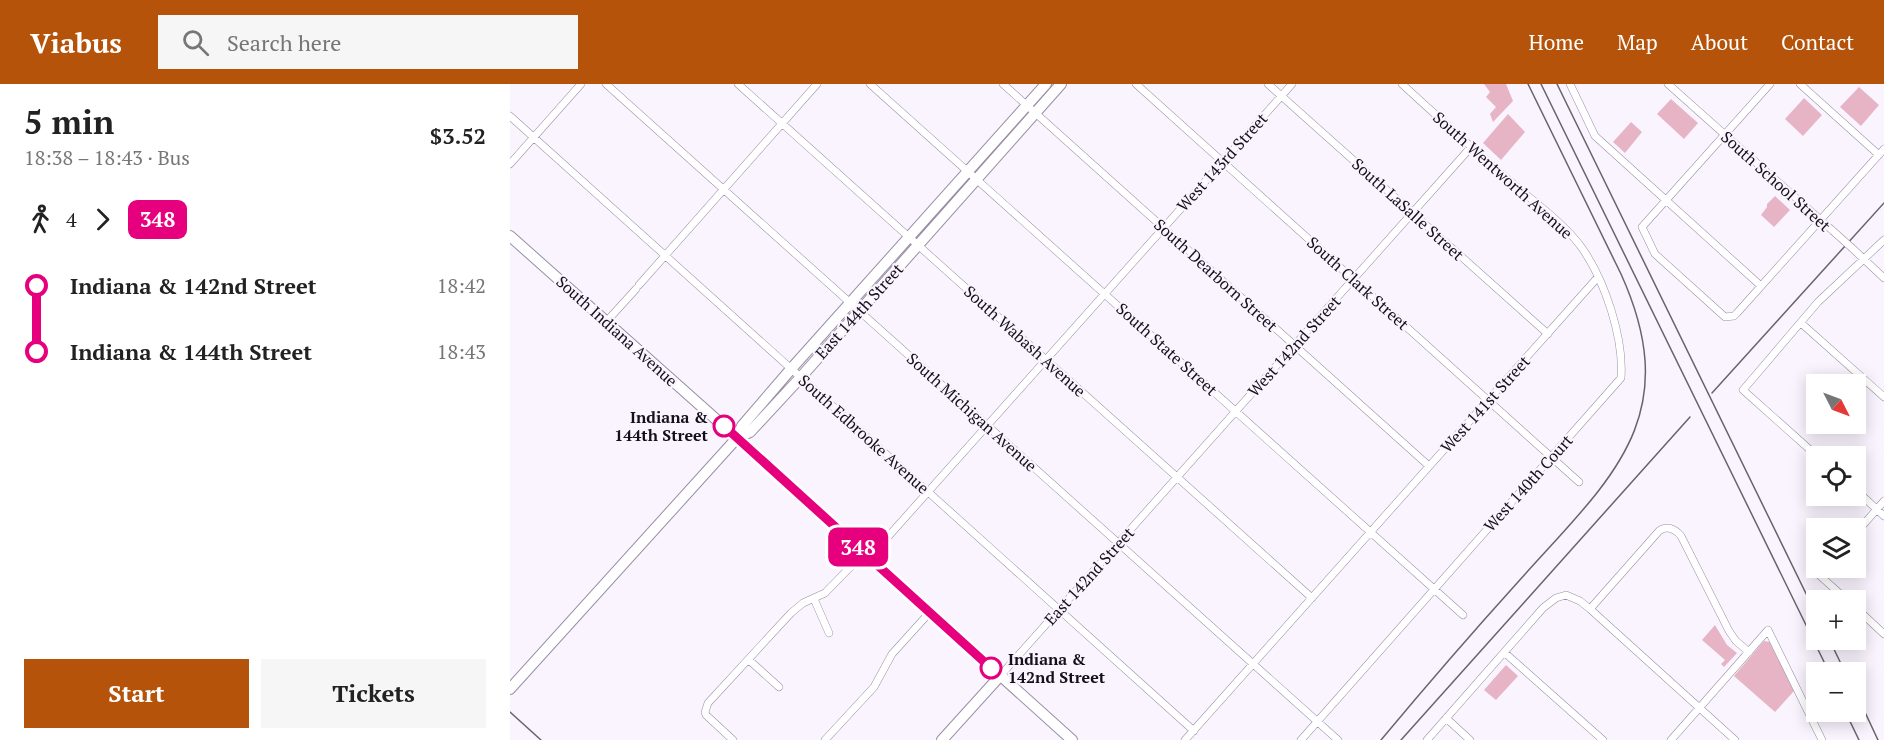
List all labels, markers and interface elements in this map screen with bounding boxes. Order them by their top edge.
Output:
search box [158,15,578,69]
text: Viabus [30,24,122,61]
icon: search [179,26,212,59]
text: Search here [227,28,341,57]
text: Home [1528,28,1584,56]
text: Map [1617,28,1658,56]
text: About [1691,28,1748,56]
text: Contact [1781,28,1854,56]
text: 5 min [24,100,114,143]
street label: South Wentworth Avenue [1428,106,1578,244]
street label: West 143rd Street [1172,108,1272,216]
text: $3.52 [430,121,486,150]
street label: South School Street [1716,126,1836,236]
text: 18:38 – 18:43 · Bus [24,144,190,171]
street label: South LaSalle Street [1347,153,1469,265]
icon: walk [24,203,57,236]
icon: forward [86,203,119,236]
text: 348 [140,205,175,233]
text: 4 [66,206,77,233]
street label: South Dearborn Street [1149,214,1283,336]
street label: South Clark Street [1302,231,1414,335]
street label: East 144th Street [810,258,908,364]
text: Indiana & 142nd Street [70,271,317,300]
street label: South Indiana Avenue [552,271,682,391]
text: 18:42 [437,272,486,299]
street label: South Wabash Avenue [959,280,1091,402]
street label: West 142nd Street [1243,291,1345,401]
street label: South State Street [1112,298,1222,400]
text: Indiana & 144th Street [70,337,312,366]
text: 18:43 [437,338,486,365]
street label: South Michigan Avenue [902,348,1042,476]
street label: West 141st Street [1435,351,1535,457]
street label: South Edbrooke Avenue [794,369,934,499]
north arrow [1806,374,1866,434]
map controls [1806,374,1866,722]
place label: Indiana & 144th Street [614,406,709,446]
marker: Indiana & 144th Street [713,415,735,437]
street label: West 140th Court [1478,430,1578,536]
button: locate [1806,446,1866,506]
button: layers [1806,518,1866,578]
street label: East 142nd Street [1039,522,1139,630]
line badge: 348 [824,528,892,566]
text: 348 [840,533,876,561]
button: + [1806,590,1866,650]
place label: Indiana & 142nd Street [1008,648,1106,688]
marker: Indiana & 142nd Street [980,657,1002,679]
button: Start [24,659,249,728]
button: Tickets [261,659,486,728]
button: − [1806,662,1866,722]

